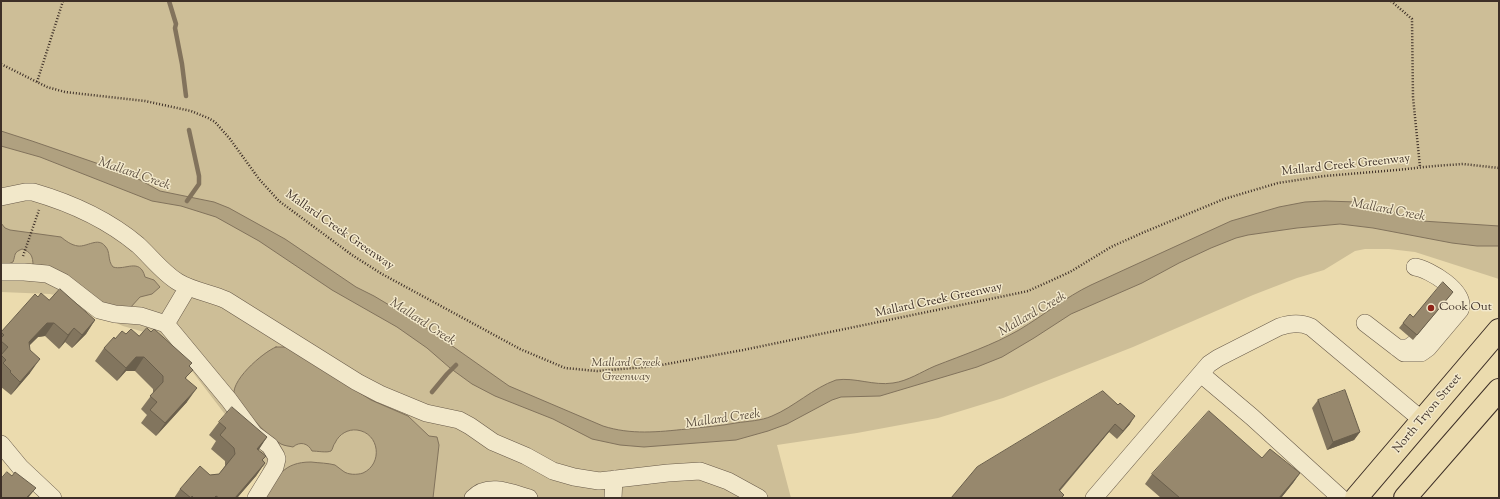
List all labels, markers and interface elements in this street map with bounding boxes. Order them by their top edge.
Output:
street label: Mallard Creek Greenway [1281,152,1411,180]
water label: Mallard Creek [96,155,172,195]
street label: Mallard Creek Greenway [282,188,396,274]
water label: Mallard Creek [1350,196,1426,226]
street label: Mallard Creek Greenway [874,281,1004,321]
water label: Mallard Creek [997,289,1069,341]
water label: Mallard Creek [386,296,458,350]
place label: Cook Out [1439,301,1492,315]
marker: Cook Out [1426,303,1436,313]
park label: Mallard Creek Greenway [591,357,661,385]
street label: North Tryon Street [1391,371,1465,457]
water label: Mallard Creek [685,407,761,433]

